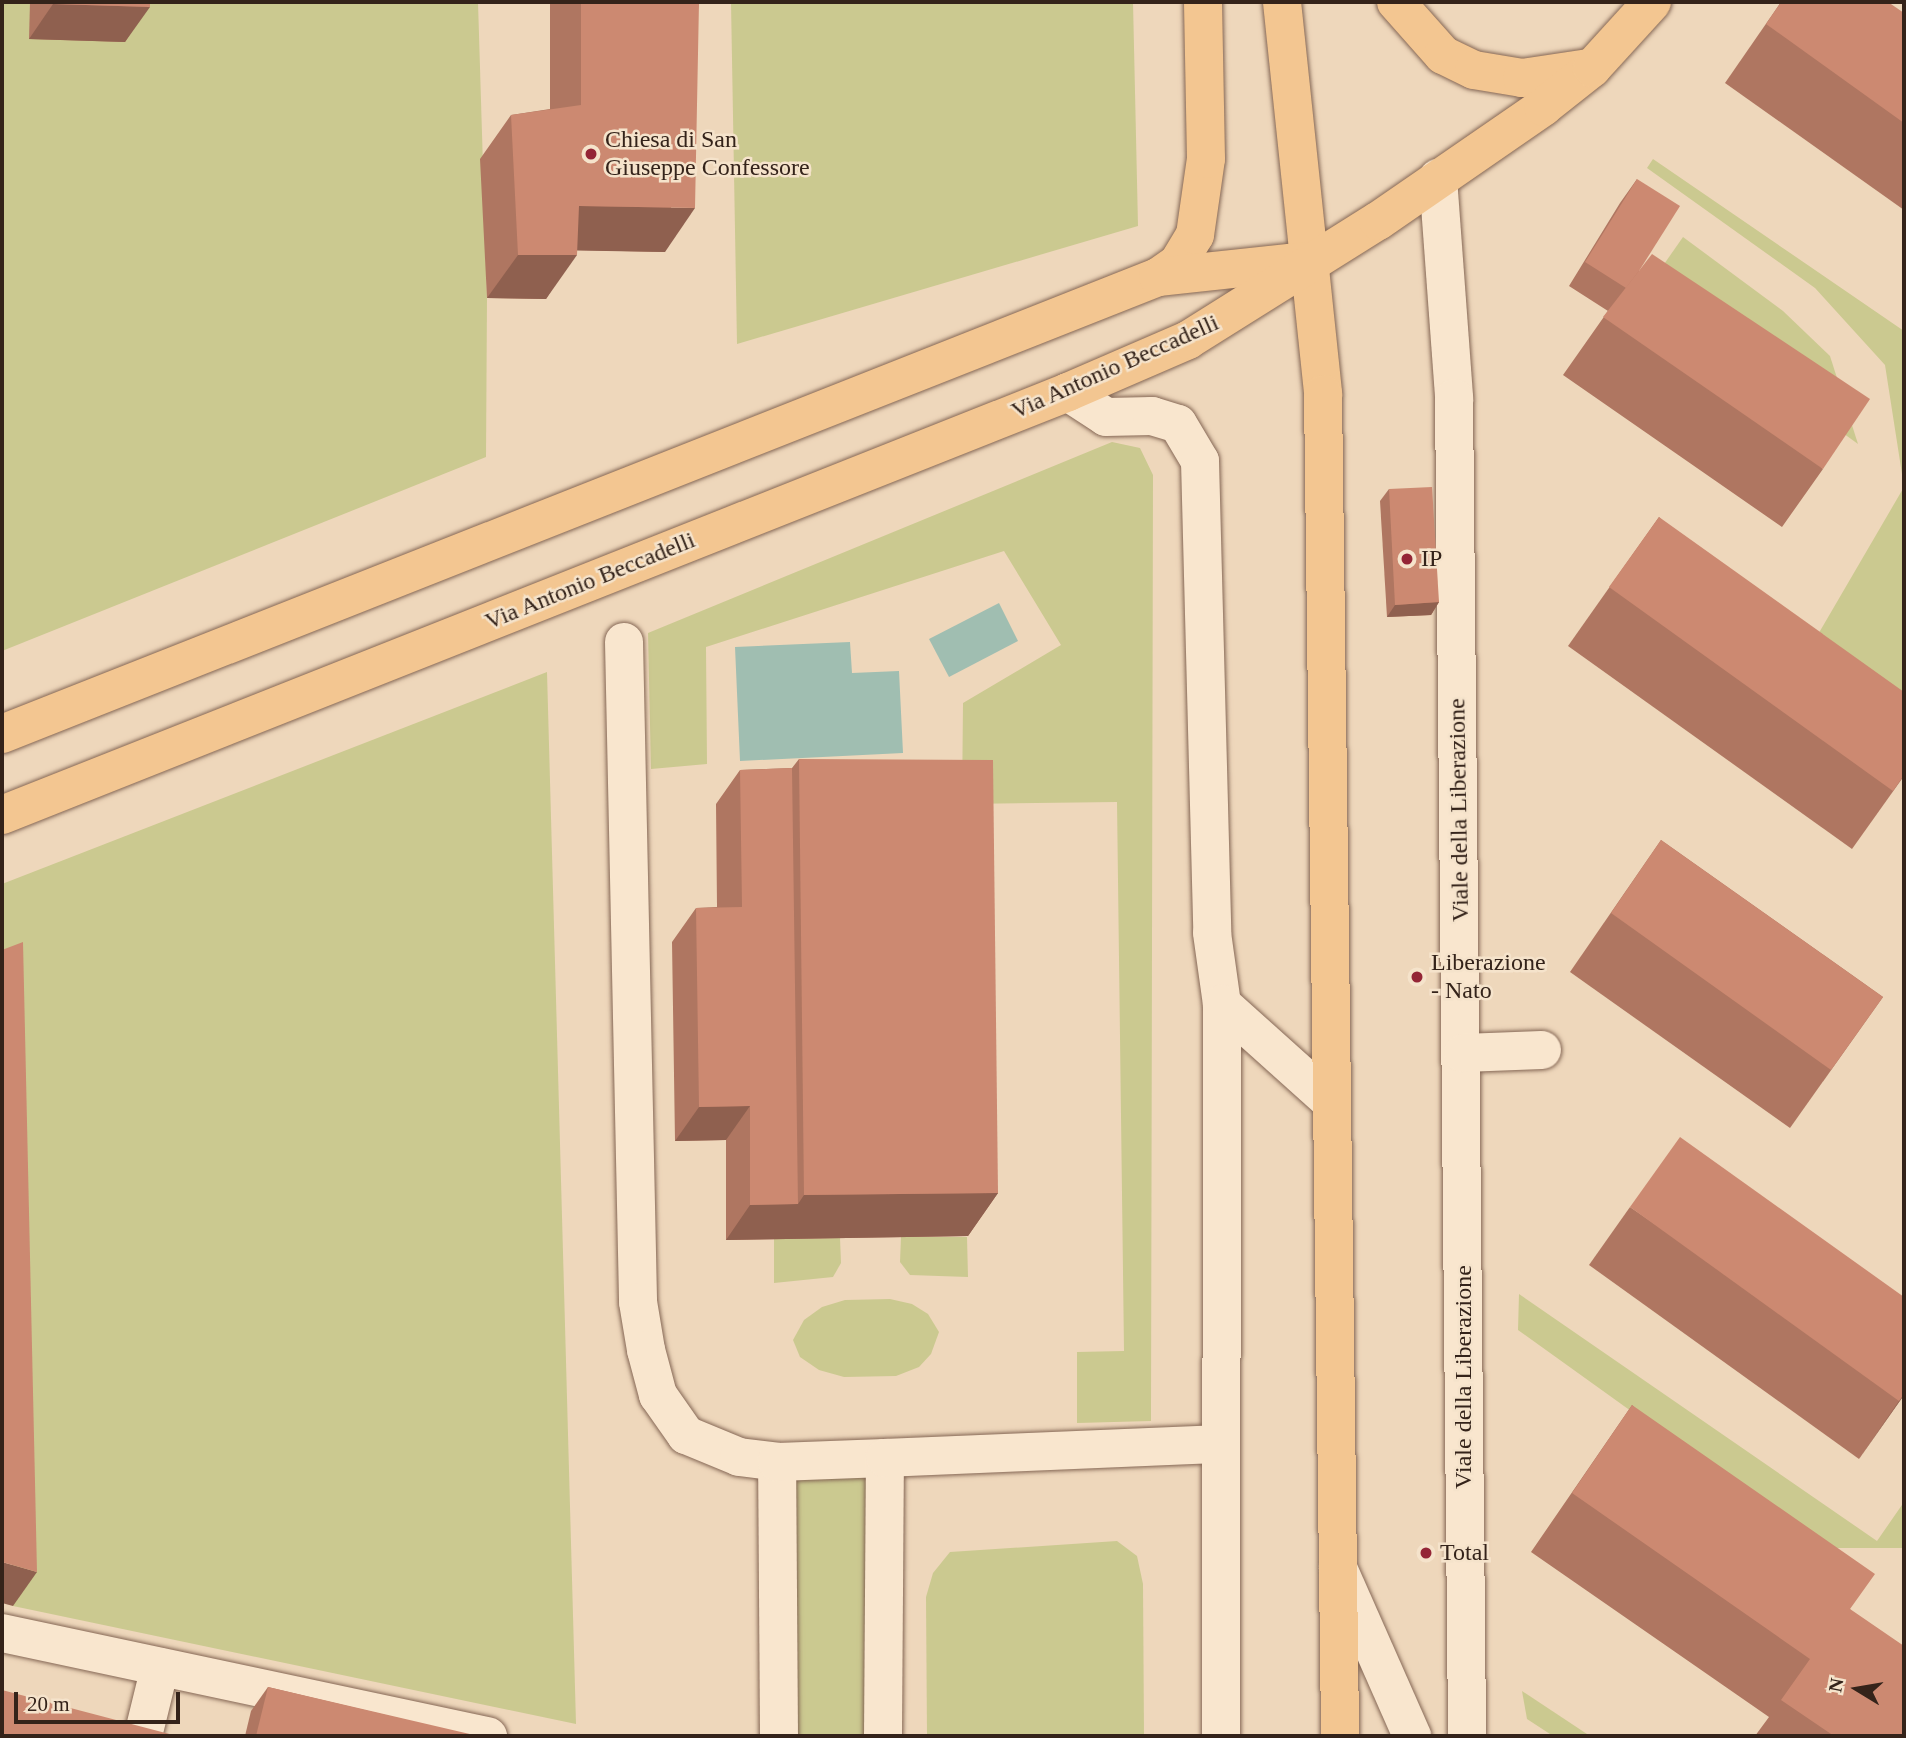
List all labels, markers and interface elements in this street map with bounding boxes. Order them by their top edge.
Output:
place label: Chiesa di San Giuseppe Confessore [605,126,810,182]
marker: Chiesa di San Giuseppe Confessore [583,146,599,162]
street label: Via Antonio Beccadelli [1006,308,1224,426]
street label: Via Antonio Beccadelli [480,525,700,637]
place label: IP [1421,545,1442,573]
marker: IP [1399,551,1415,567]
street label: Viale della Liberazione [1443,698,1475,922]
place label: Liberazione - Nato [1431,949,1546,1005]
marker: Liberazione - Nato [1409,969,1425,985]
street label: Viale della Liberazione [1450,1265,1478,1489]
place label: Total [1440,1539,1489,1567]
marker: Total [1418,1545,1434,1561]
north arrow [1822,1654,1892,1724]
text: N [1824,1676,1848,1694]
scale bar [18,1678,184,1722]
text: 20 m [27,1692,70,1716]

